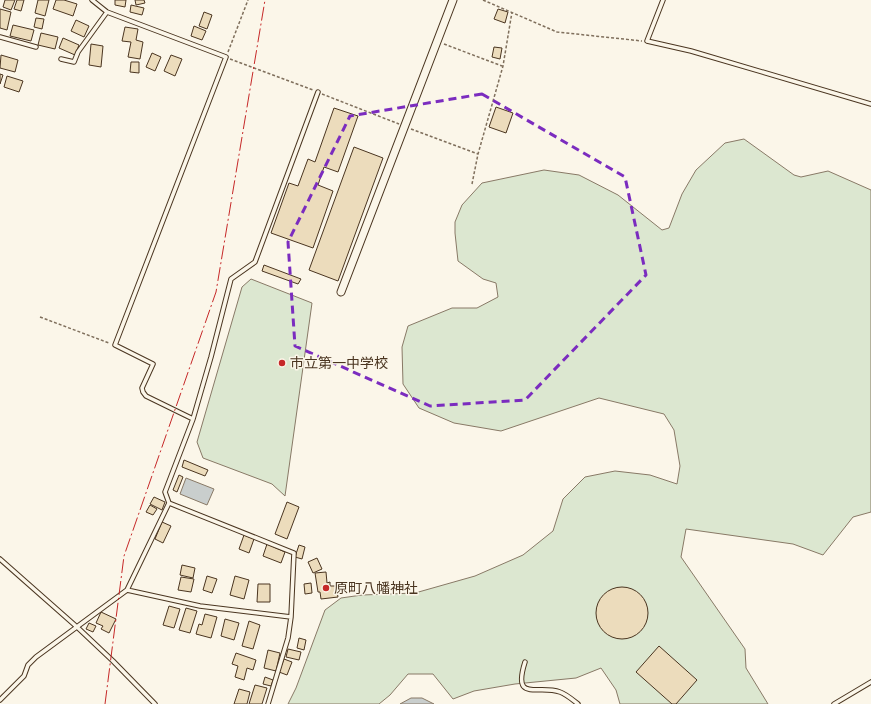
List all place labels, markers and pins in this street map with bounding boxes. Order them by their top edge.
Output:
place label: 市立第一中学校 [290,355,388,372]
marker: 市立第一中学校 [277,358,287,368]
place label: 原町八幡神社 [334,580,418,597]
marker: 原町八幡神社 [321,583,331,593]

